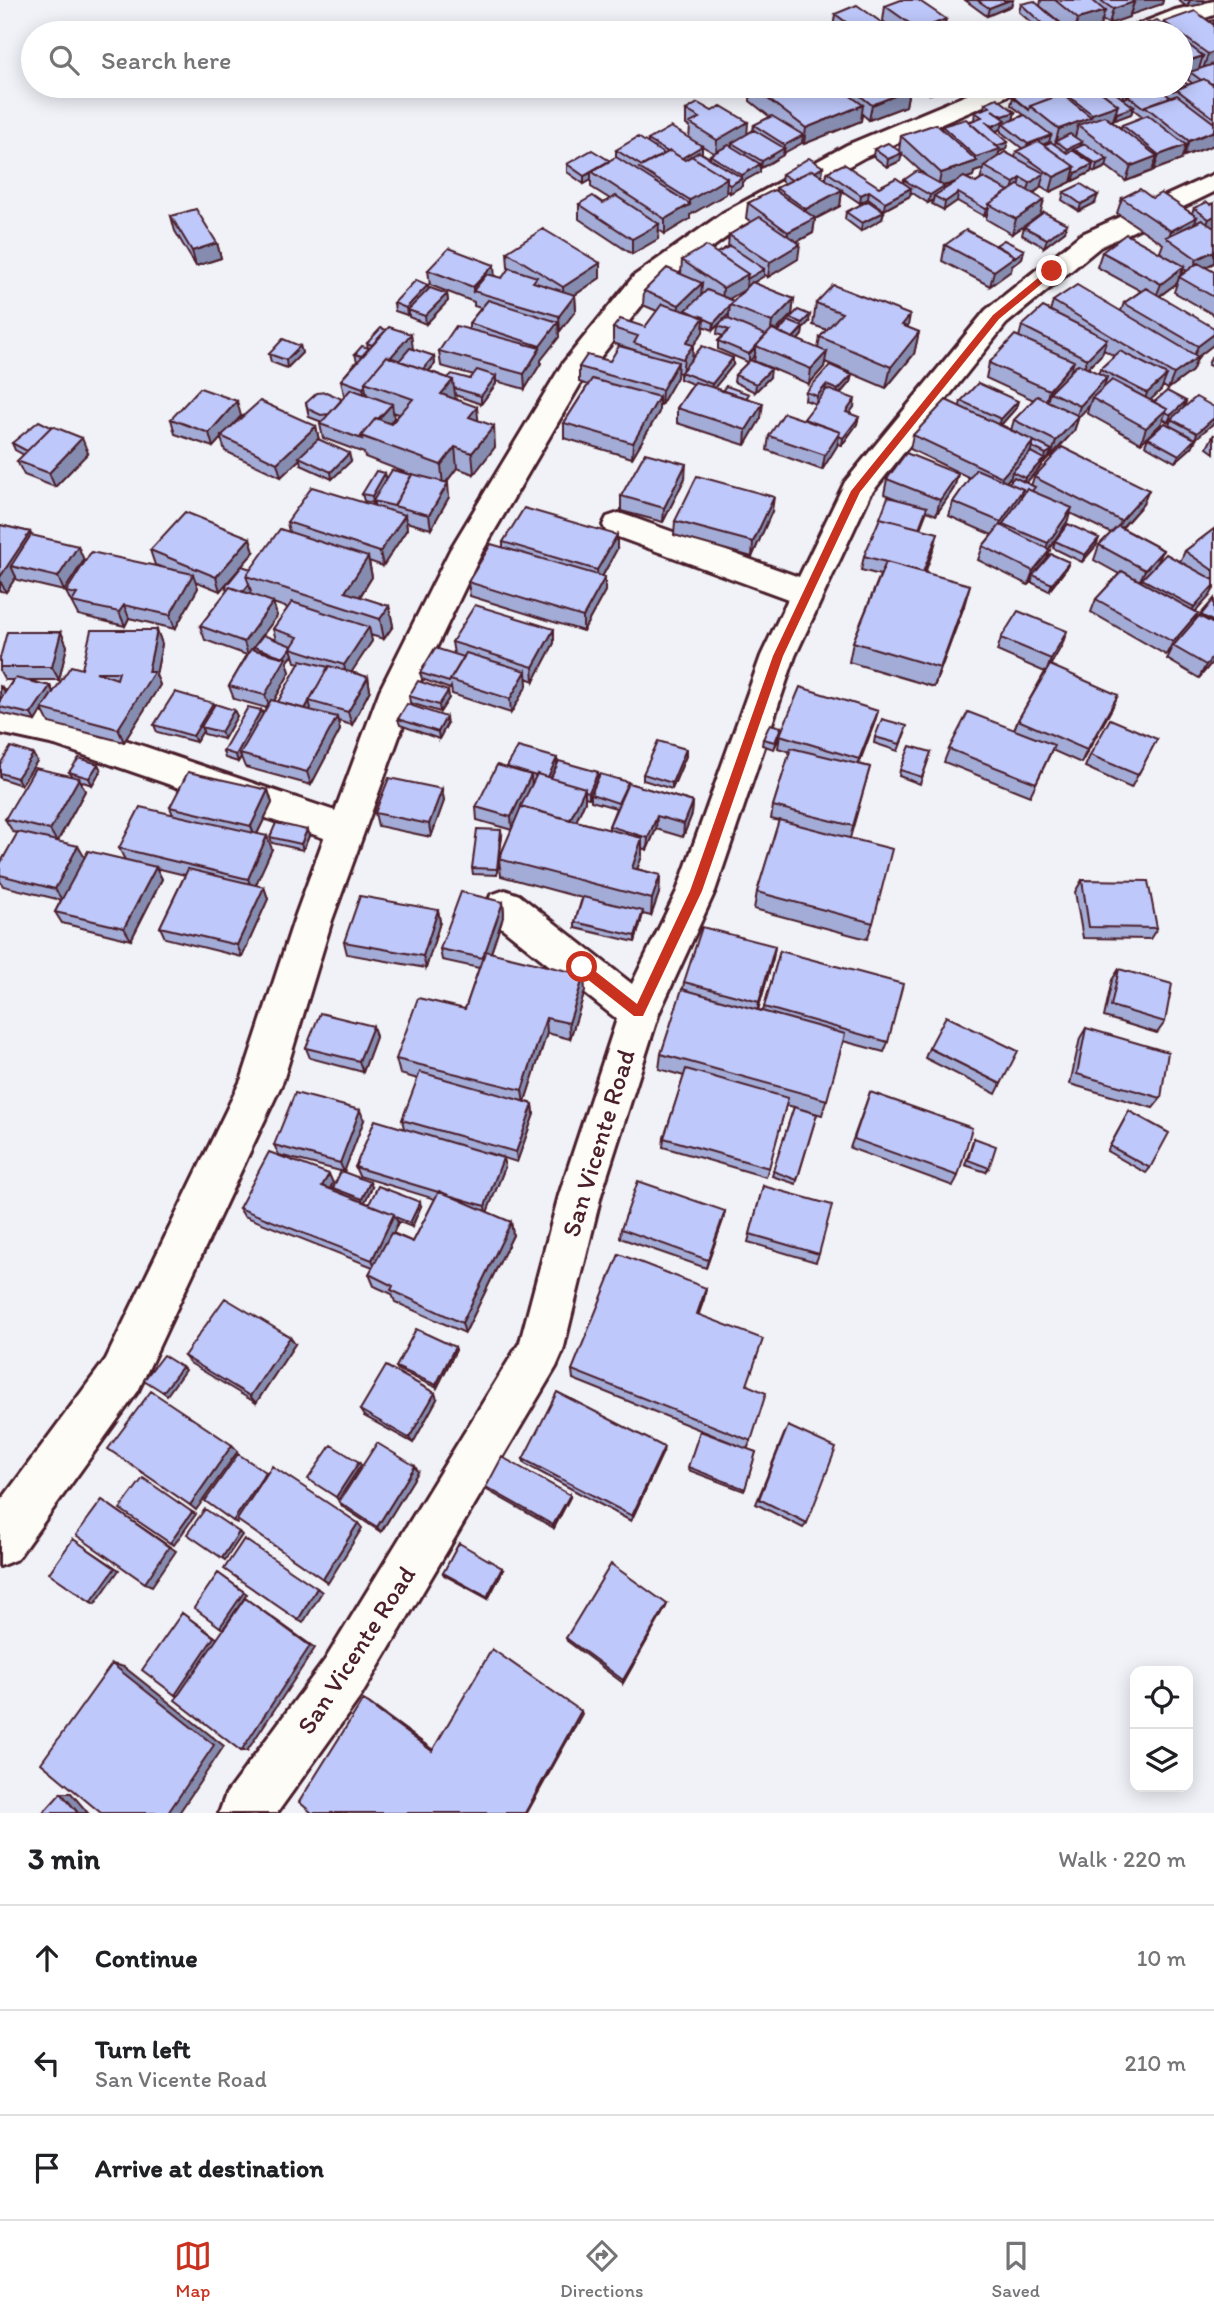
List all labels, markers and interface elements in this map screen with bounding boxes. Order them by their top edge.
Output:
search box [21,21,1193,98]
icon: search [45,41,83,79]
text: Search here [101,44,231,76]
route end [1036,255,1067,286]
route start [566,951,597,982]
street label: San Vicente Road [554,1045,642,1240]
street label: San Vicente Road [290,1560,422,1740]
map controls [1130,1666,1193,1792]
button: locate [1130,1666,1193,1729]
button: layers [1130,1729,1193,1792]
text: 3 min [28,1840,100,1877]
text: Walk · 220 m [1058,1845,1186,1873]
icon: ahead [28,1939,66,1977]
text: Continue [95,1942,198,1974]
text: 10 m [1137,1944,1186,1972]
text: Turn left [95,2033,191,2065]
icon: left [28,2044,66,2082]
text: 210 m [1125,2049,1186,2077]
text: San Vicente Road [95,2065,267,2093]
icon: arrive [28,2149,66,2187]
text: Arrive at destination [95,2152,324,2184]
tab: Map [174,2237,212,2302]
tab: Directions [560,2237,644,2302]
tab: Saved [992,2237,1040,2302]

